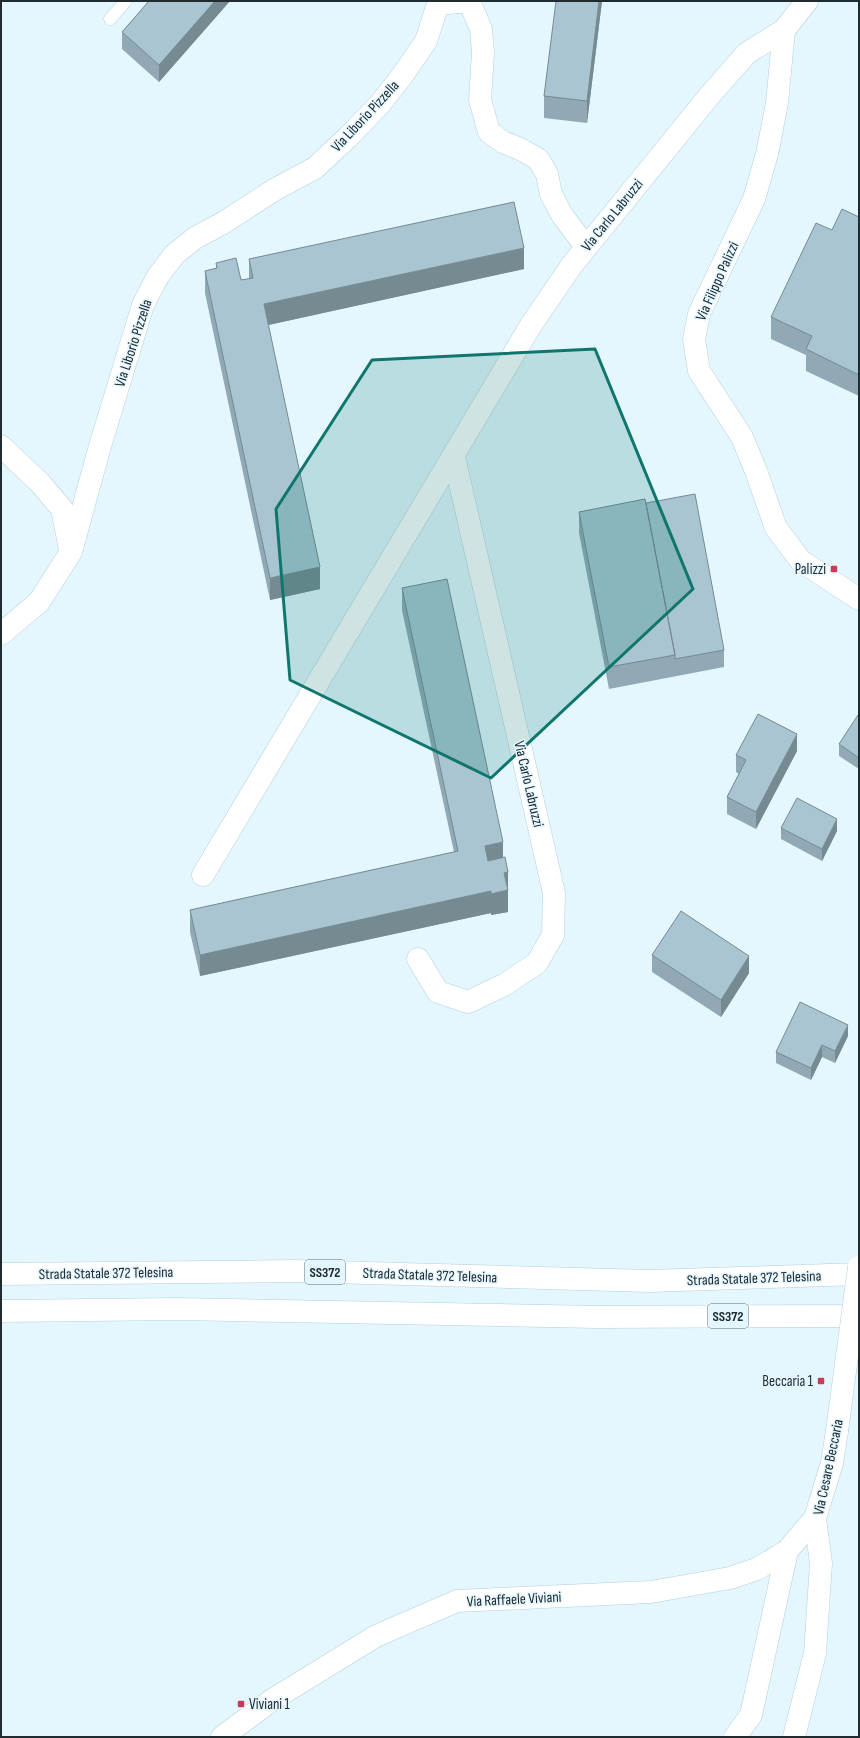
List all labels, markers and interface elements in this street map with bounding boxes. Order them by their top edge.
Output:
street label: Via Liborio Pizzella [327,76,404,156]
street label: Via Carlo Labruzzi [577,175,648,255]
street label: Via Filippo Palizzi [692,238,743,324]
street label: Via Liborio Pizzella [110,297,157,389]
place label: Palizzi [795,560,826,579]
marker: Palizzi [829,564,839,574]
street label: Via Carlo Labruzzi [509,739,548,829]
road number: SS372 [305,1260,345,1284]
street label: Strada Statale 372 Telesina [39,1263,174,1284]
street label: Strada Statale 372 Telesina [362,1264,498,1287]
street label: Strada Statale 372 Telesina [686,1267,822,1290]
road number: SS372 [708,1304,748,1328]
place label: Beccaria 1 [762,1372,814,1391]
marker: Beccaria 1 [816,1376,826,1386]
street label: Via Cesare Beccaria [809,1417,848,1517]
street label: Via Raffaele Viviani [466,1588,562,1611]
place label: Viviani 1 [249,1695,291,1714]
marker: Viviani 1 [236,1699,246,1709]

